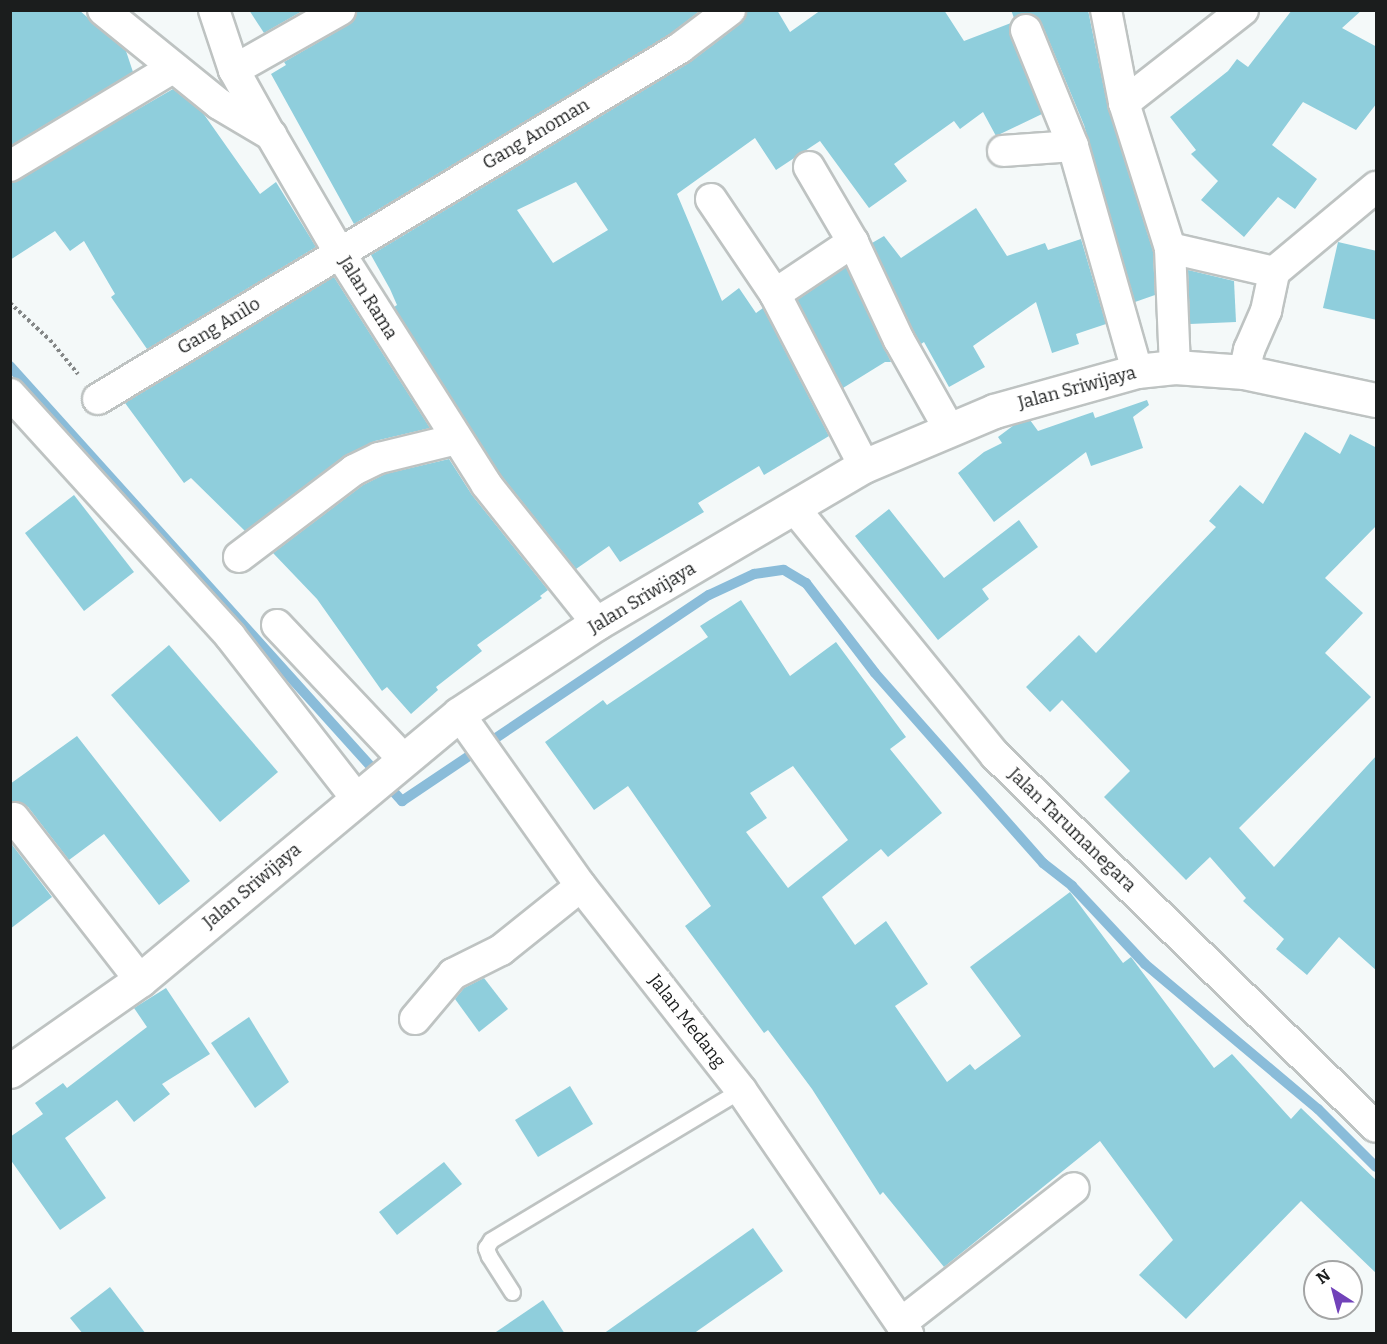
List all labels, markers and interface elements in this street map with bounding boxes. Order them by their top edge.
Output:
street label: Gang Anoman [479,94,593,174]
street label: Jalan Rama [334,253,402,343]
street label: Gang Anilo [174,293,264,359]
street label: Jalan Sriwijaya [1016,362,1138,414]
street label: Jalan Sriwijaya [585,558,699,638]
street label: Jalan Tarumanegara [1004,764,1140,896]
street label: Jalan Sriwijaya [199,839,305,933]
street label: Jalan Medang [644,970,730,1072]
north arrow [1303,1260,1363,1320]
text: N [1313,1265,1334,1288]

